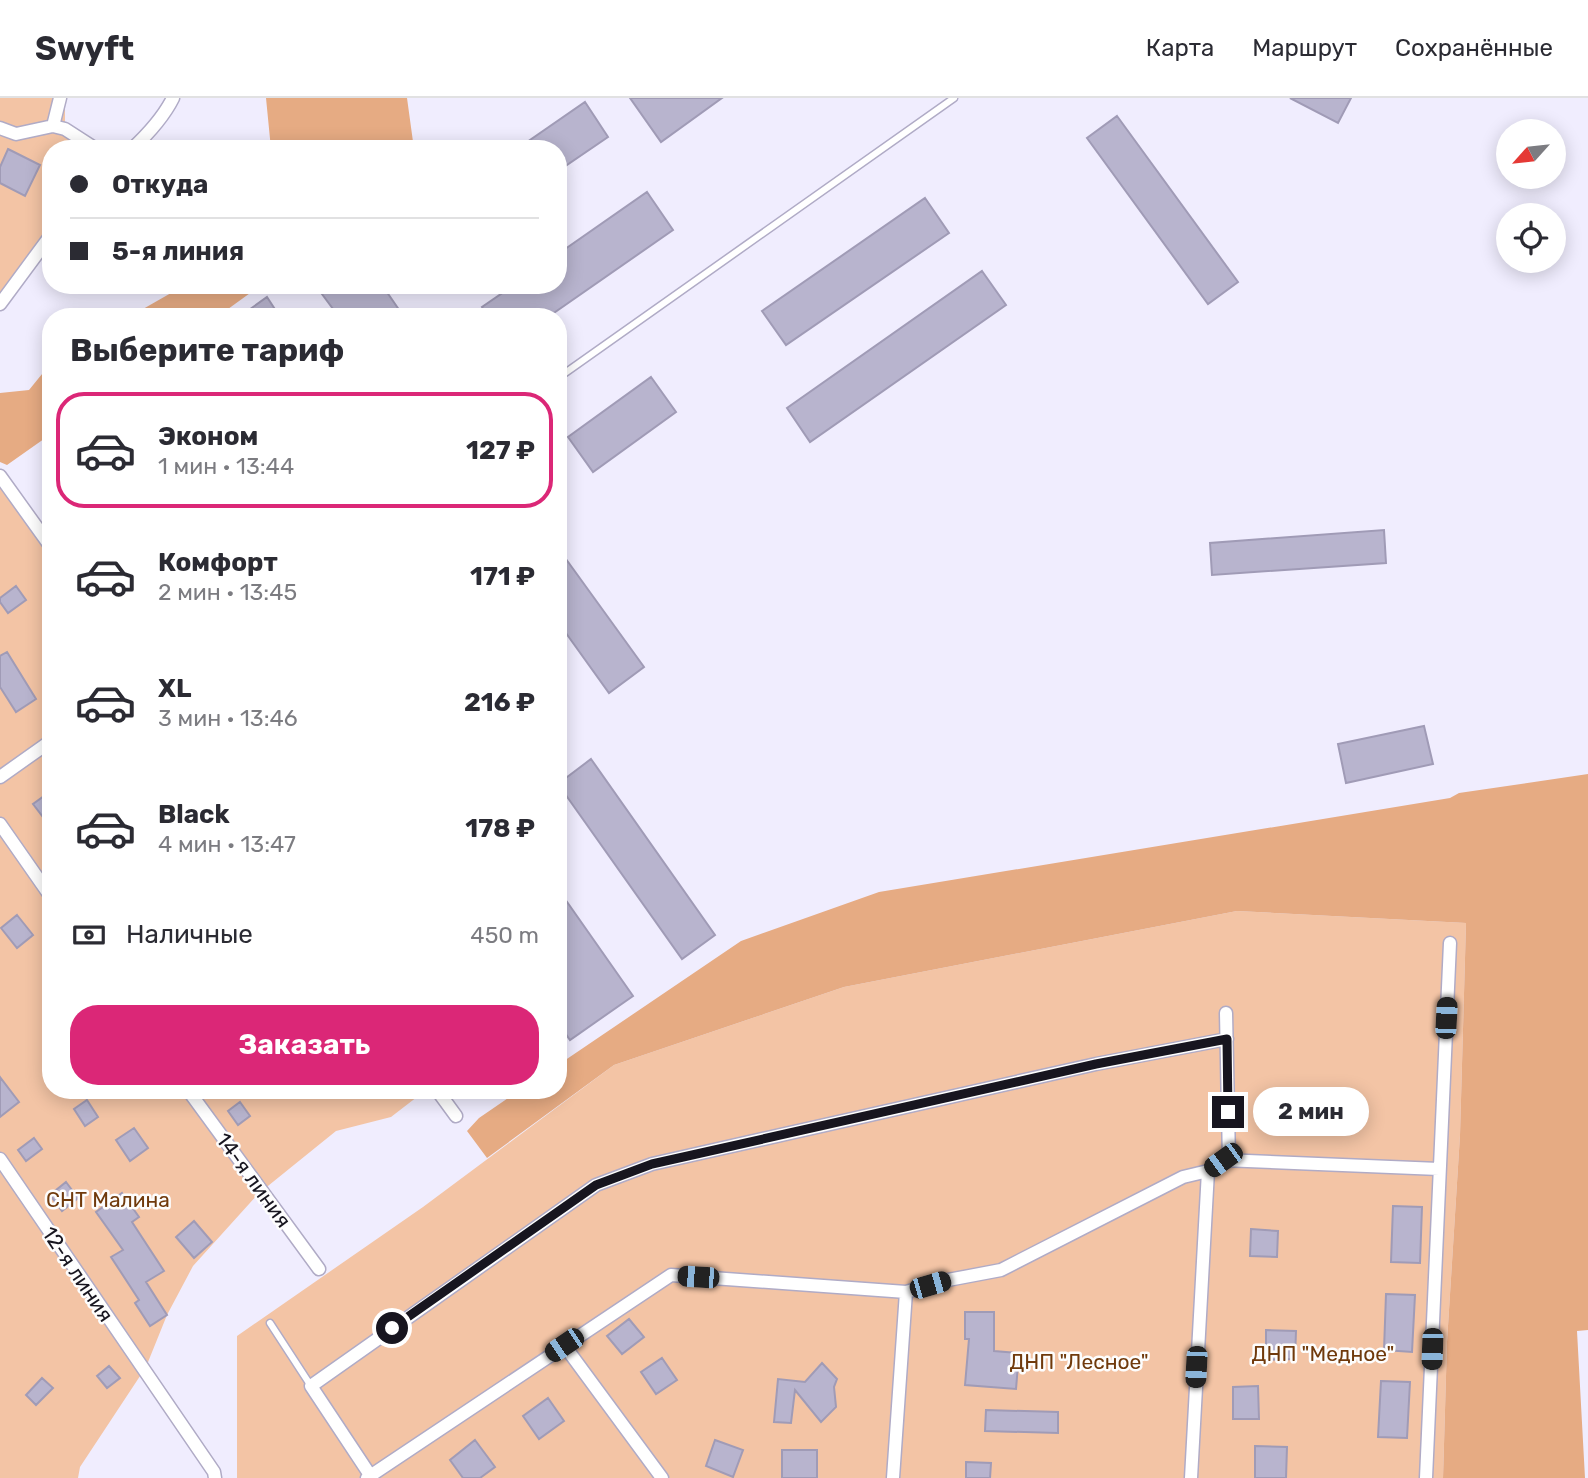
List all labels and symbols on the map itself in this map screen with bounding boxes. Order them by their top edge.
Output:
north arrow [1496,119,1566,189]
car [1435,996,1458,1040]
callout: 2 мин [1252,1088,1368,1136]
route end [1212,1096,1244,1128]
street label: 14-я линия [211,1128,297,1232]
car [1200,1139,1247,1181]
park label: СНТ Малина [46,1187,170,1212]
street label: 12-я линия [37,1222,119,1326]
car [677,1265,720,1289]
car [907,1269,954,1301]
route start [376,1312,408,1344]
car [541,1325,588,1365]
car [1421,1328,1444,1370]
park label: ДНП "Медное" [1252,1341,1394,1366]
car [1185,1345,1208,1389]
park label: ДНП "Лесное" [1009,1349,1149,1374]

